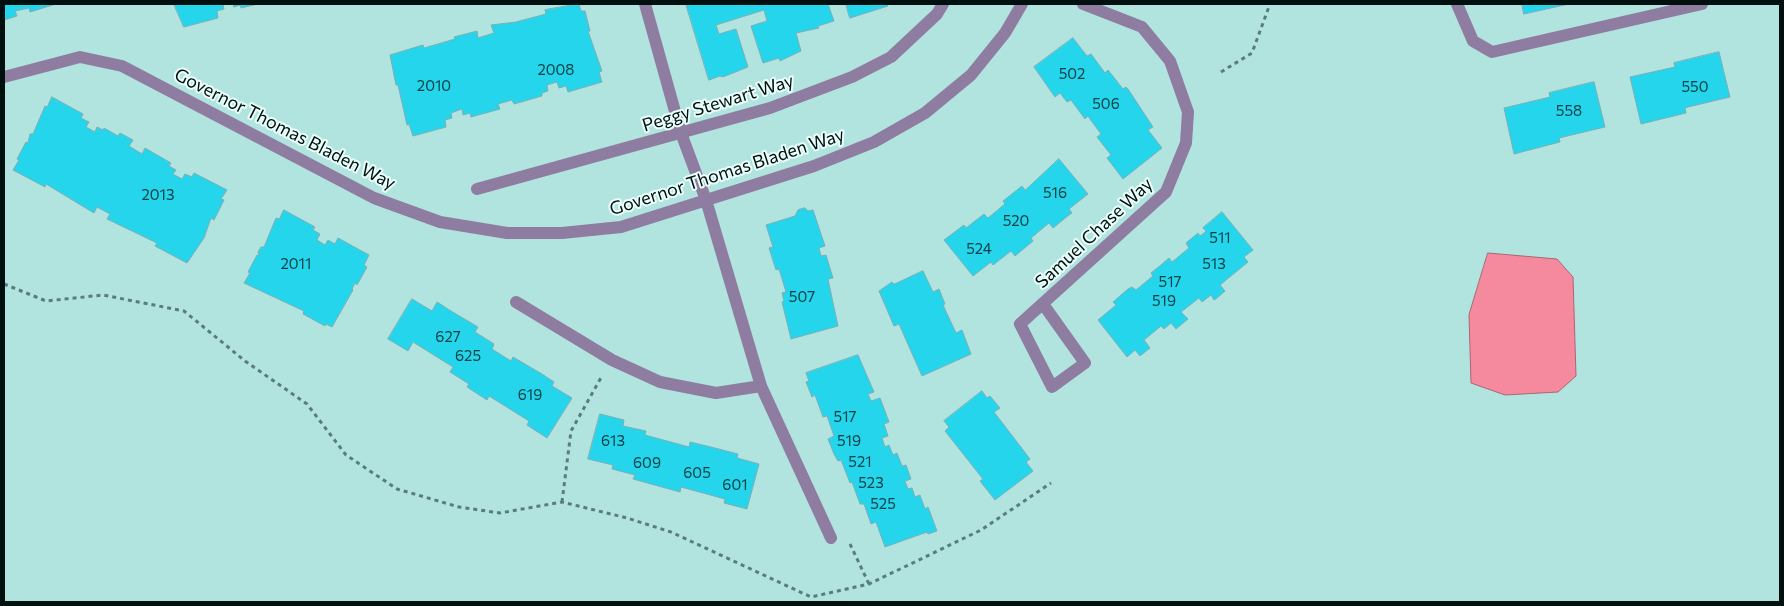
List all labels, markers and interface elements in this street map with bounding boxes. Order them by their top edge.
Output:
house number: 2008 [538,61,574,79]
street label: Governor Thomas Bladen Way [171,64,399,194]
house number: 502 [1059,65,1085,83]
street label: Peggy Stewart Way [640,70,796,136]
house number: 2010 [417,77,451,95]
house number: 550 [1681,78,1709,96]
house number: 506 [1092,95,1120,113]
house number: 558 [1556,102,1582,120]
street label: Governor Thomas Bladen Way [607,124,847,220]
street label: Samuel Chase Way [1031,173,1157,293]
house number: 516 [1043,184,1067,202]
house number: 2013 [141,186,175,204]
house number: 520 [1003,212,1029,230]
house number: 511 [1209,229,1231,247]
house number: 524 [966,240,992,258]
house number: 2011 [281,255,311,273]
house number: 513 [1202,255,1226,273]
house number: 517 [1159,273,1181,291]
house number: 507 [789,288,815,306]
house number: 519 [1152,292,1176,310]
house number: 627 [435,328,461,346]
house number: 625 [455,347,481,365]
house number: 619 [518,386,542,404]
house number: 517 [834,408,856,426]
house number: 613 [601,432,625,450]
house number: 519 [837,432,861,450]
house number: 521 [848,453,872,471]
house number: 609 [633,454,661,472]
house number: 605 [683,464,711,482]
house number: 523 [858,474,884,492]
house number: 601 [722,476,748,494]
house number: 525 [870,495,896,513]

